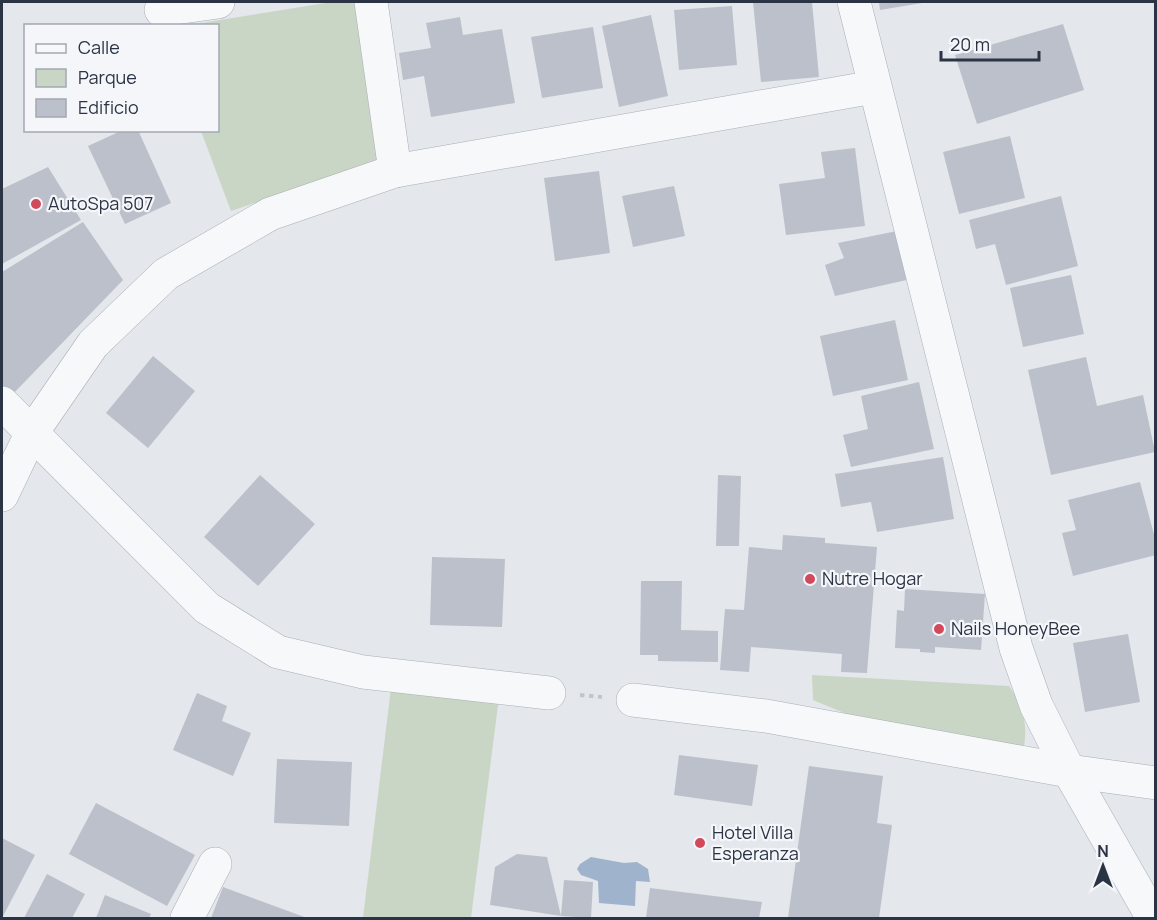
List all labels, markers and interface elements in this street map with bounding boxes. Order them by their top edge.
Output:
legend [24,24,219,132]
scale bar [941,24,1038,62]
text: 20 m [950,32,990,56]
text: Calle [78,35,120,59]
text: Parque [78,65,137,89]
text: Edificio [78,95,139,119]
place label: AutoSpa 507 [48,191,153,215]
marker: AutoSpa 507 [29,197,43,211]
place label: Nutre Hogar [822,566,923,590]
marker: Nutre Hogar [803,572,817,586]
place label: Nails HoneyBee [951,616,1080,640]
marker: Nails HoneyBee [932,622,946,636]
place label: Hotel Villa Esperanza [712,820,799,865]
marker: Hotel Villa Esperanza [693,836,707,850]
north arrow [1073,836,1133,896]
text: N [1097,840,1109,862]

